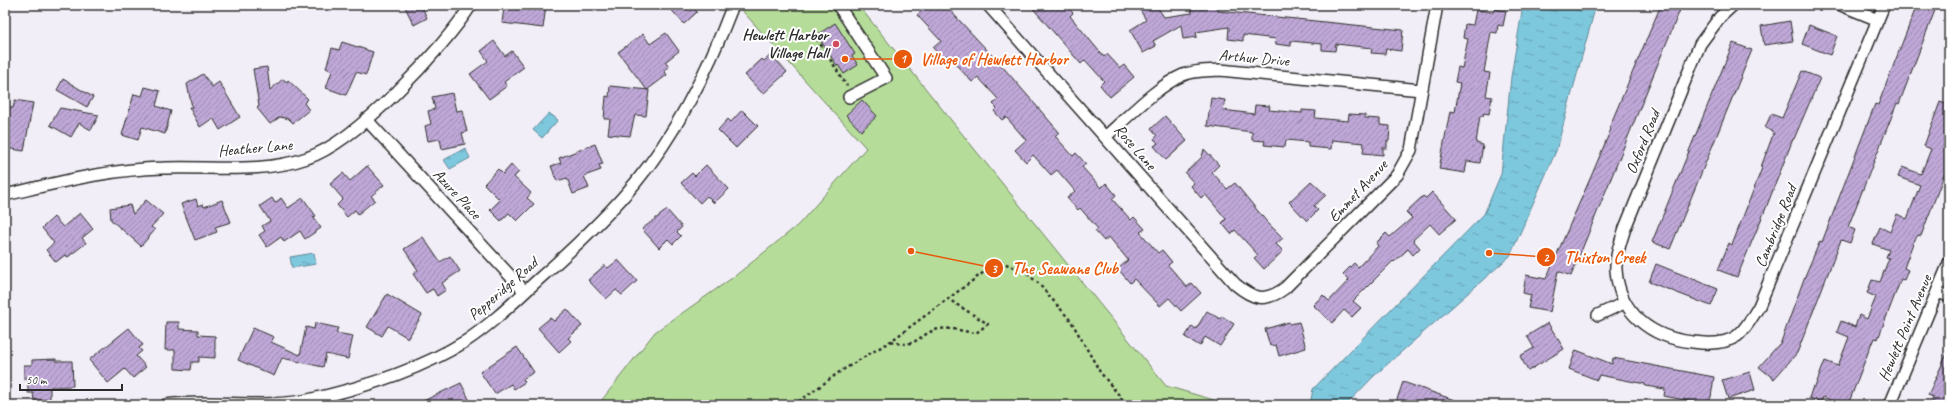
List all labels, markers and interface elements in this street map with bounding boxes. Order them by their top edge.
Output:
place label: Hewlett Harbor Village Hall [742,25,831,63]
marker: Hewlett Harbor Village Hall [831,39,841,49]
callout: Village of Hewlett Harbor [893,44,1076,73]
street label: Arthur Drive [1218,45,1292,71]
text: Village of Hewlett Harbor [920,49,1070,70]
text: 1 [900,51,907,67]
street label: Oxford Road [1621,105,1666,177]
street label: Rose Lane [1110,120,1162,175]
street label: Heather Lane [217,135,295,161]
street label: Emmet Avenue [1324,154,1393,227]
street label: Azure Place [429,165,487,225]
street label: Cambridge Road [1750,179,1803,270]
callout: Thixton Creek [1536,243,1653,272]
text: Thixton Creek [1565,247,1647,268]
text: 2 [1543,250,1550,266]
street label: Pepperidge Road [464,251,544,325]
callout: The Seawane Club [984,254,1126,283]
text: The Seawane Club [1012,258,1120,279]
text: 3 [991,261,998,277]
street label: Hewlett Point Avenue [1874,270,1937,384]
scale bar [20,366,122,392]
text: 50 m [26,372,48,388]

